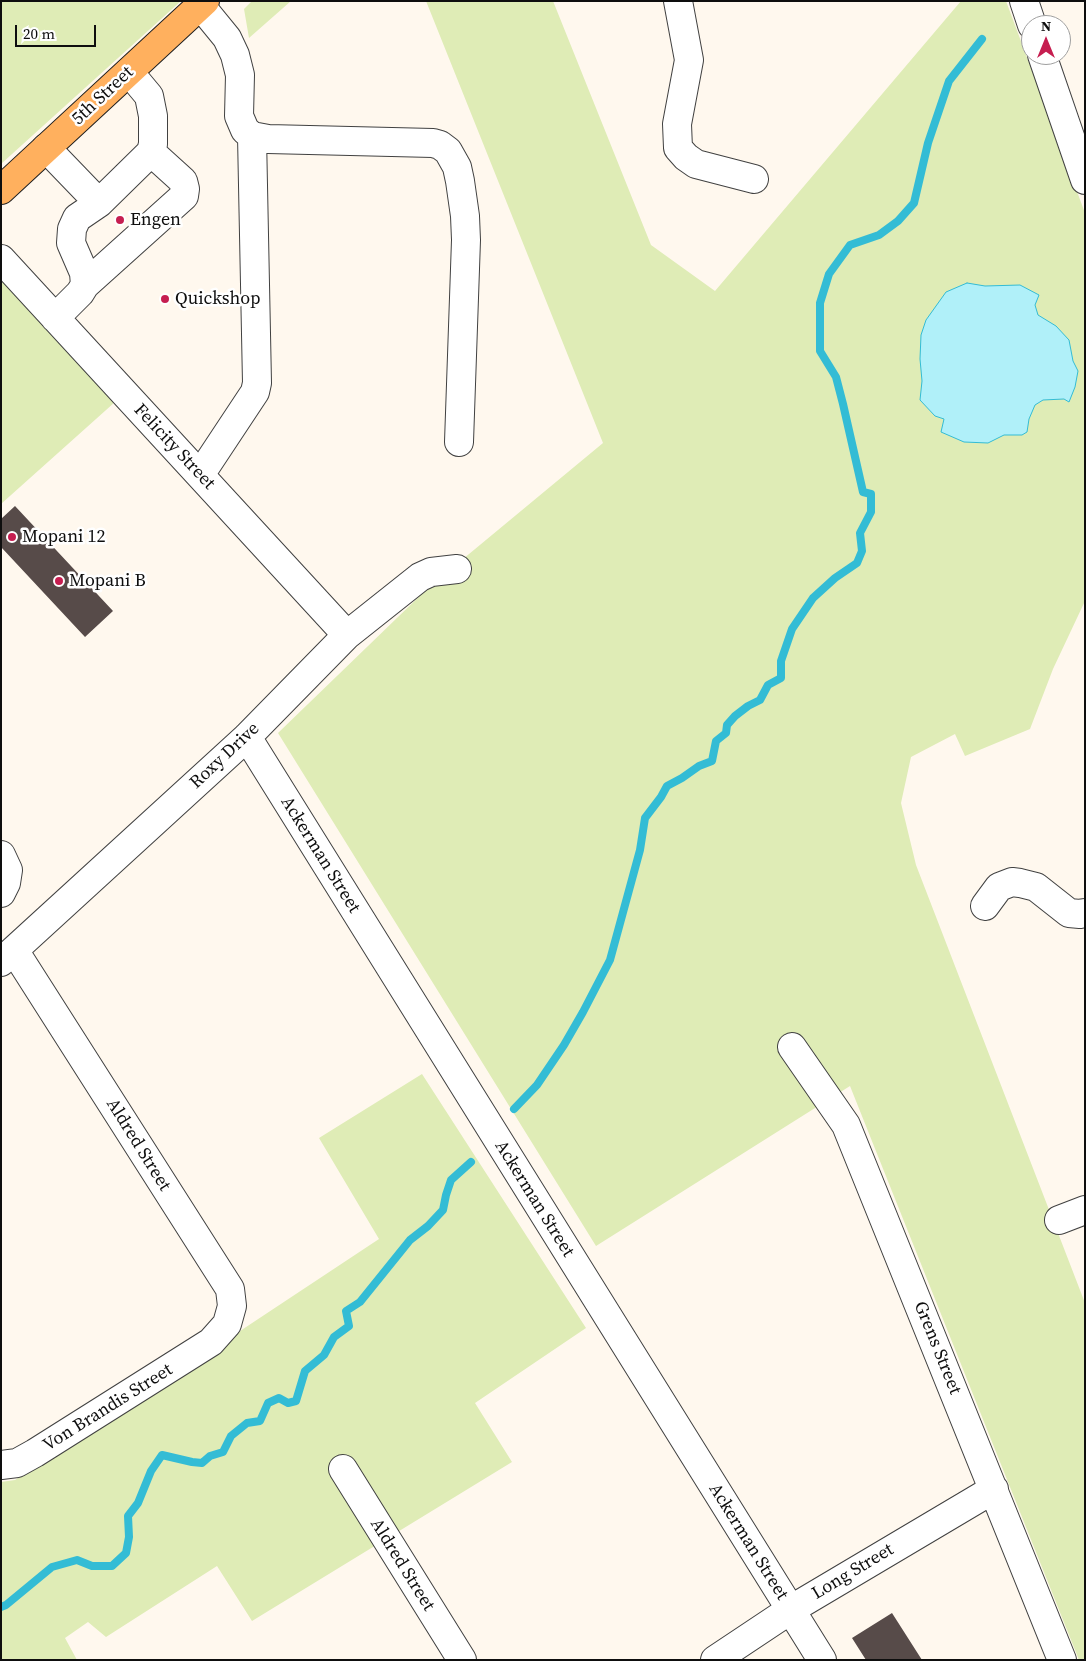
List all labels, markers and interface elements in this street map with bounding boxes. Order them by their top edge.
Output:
scale bar [18,15,99,47]
north arrow [1021,15,1071,65]
text: N [1041,16,1051,36]
text: 20 m [23,23,55,44]
street label: 5th Street [68,62,138,130]
place label: Engen [130,209,181,231]
marker: Engen [114,214,126,226]
place label: Quickshop [175,288,260,310]
marker: Quickshop [159,293,171,305]
street label: Felicity Street [129,400,219,494]
place label: Mopani 12 [22,526,106,548]
marker: Mopani 12 [6,531,18,543]
place label: Mopani B [69,570,146,592]
marker: Mopani B [53,575,65,587]
street label: Roxy Drive [186,718,264,794]
street label: Ackerman Street [276,793,364,917]
street label: Aldred Street [101,1095,175,1195]
street label: Ackerman Street [490,1137,578,1261]
street label: Grens Street [909,1298,965,1398]
street label: Von Brandis Street [39,1359,177,1457]
street label: Ackerman Street [704,1480,792,1604]
street label: Aldred Street [365,1515,439,1615]
street label: Long Street [808,1539,898,1605]

